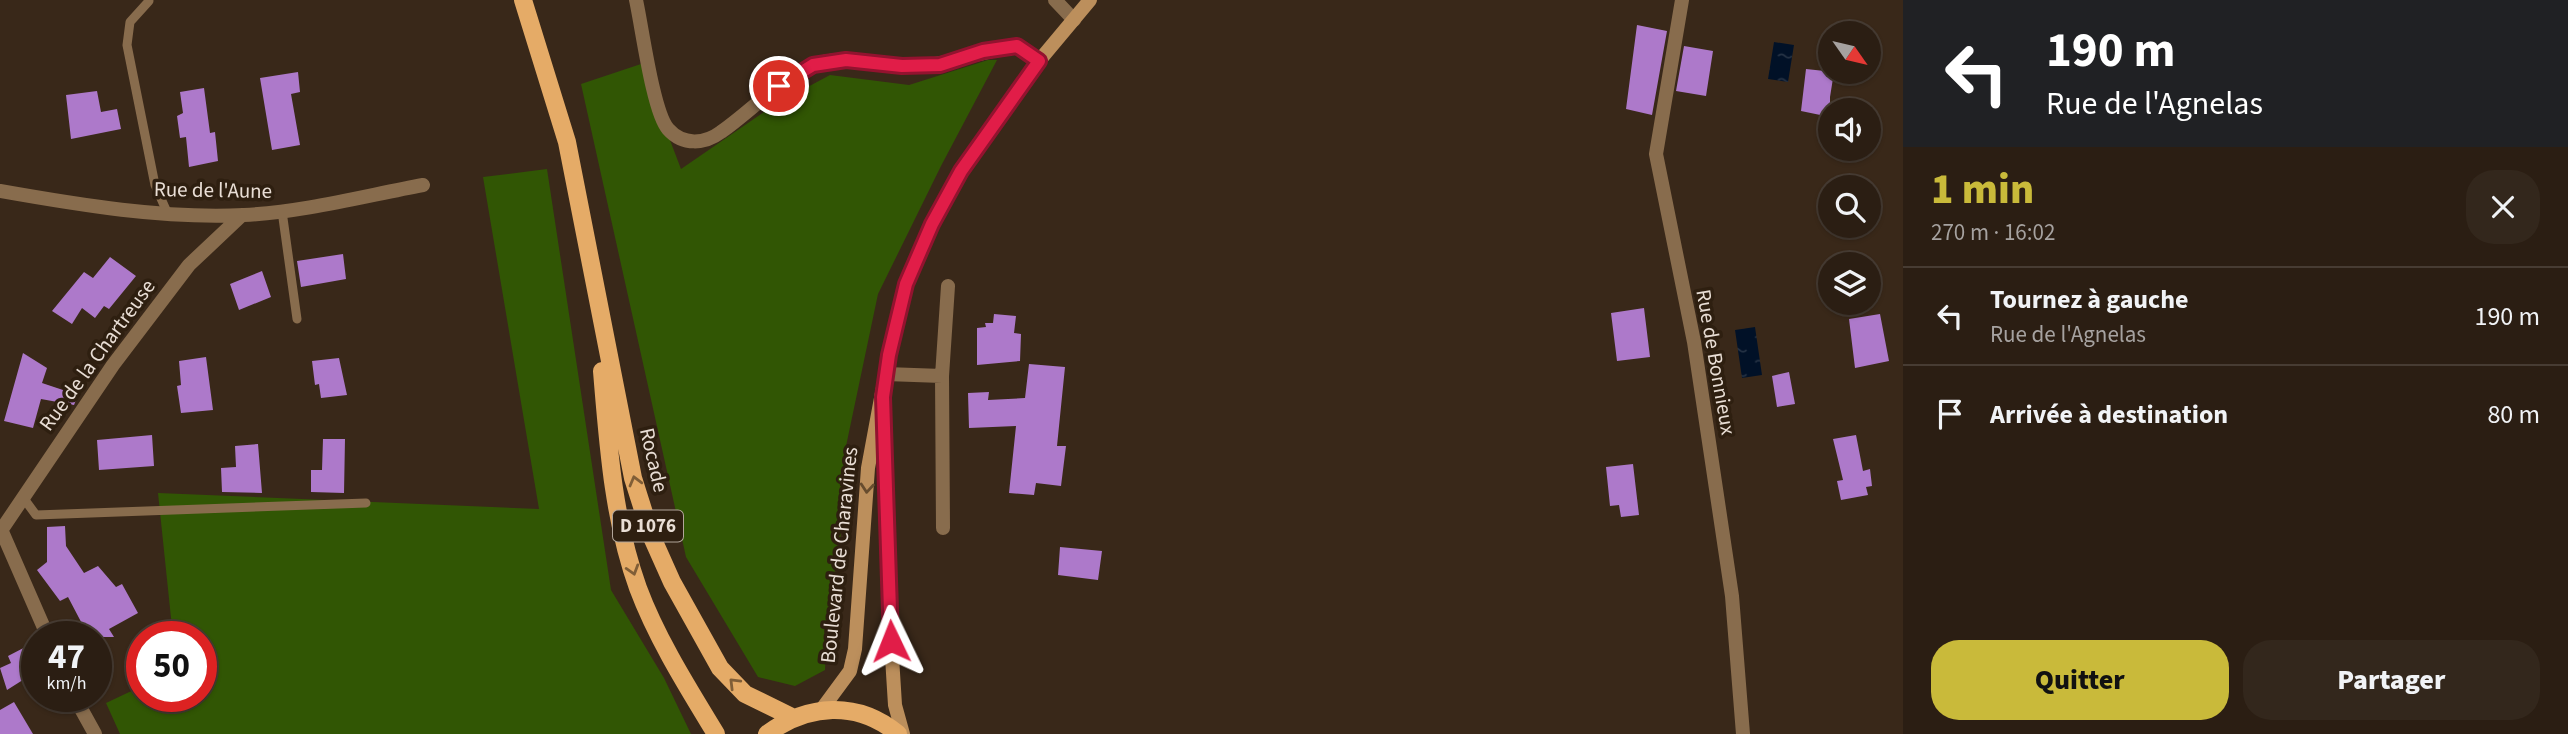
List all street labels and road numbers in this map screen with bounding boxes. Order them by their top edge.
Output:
street label: Rue de l'Aune [154,174,272,206]
street label: Rue de la Chartreuse [32,273,162,437]
street label: Rue de Bonnieux [1688,287,1744,438]
street label: Rocade [632,425,676,495]
street label: Boulevard de Charavines [813,445,865,665]
road number: D 1076 [613,510,683,541]

